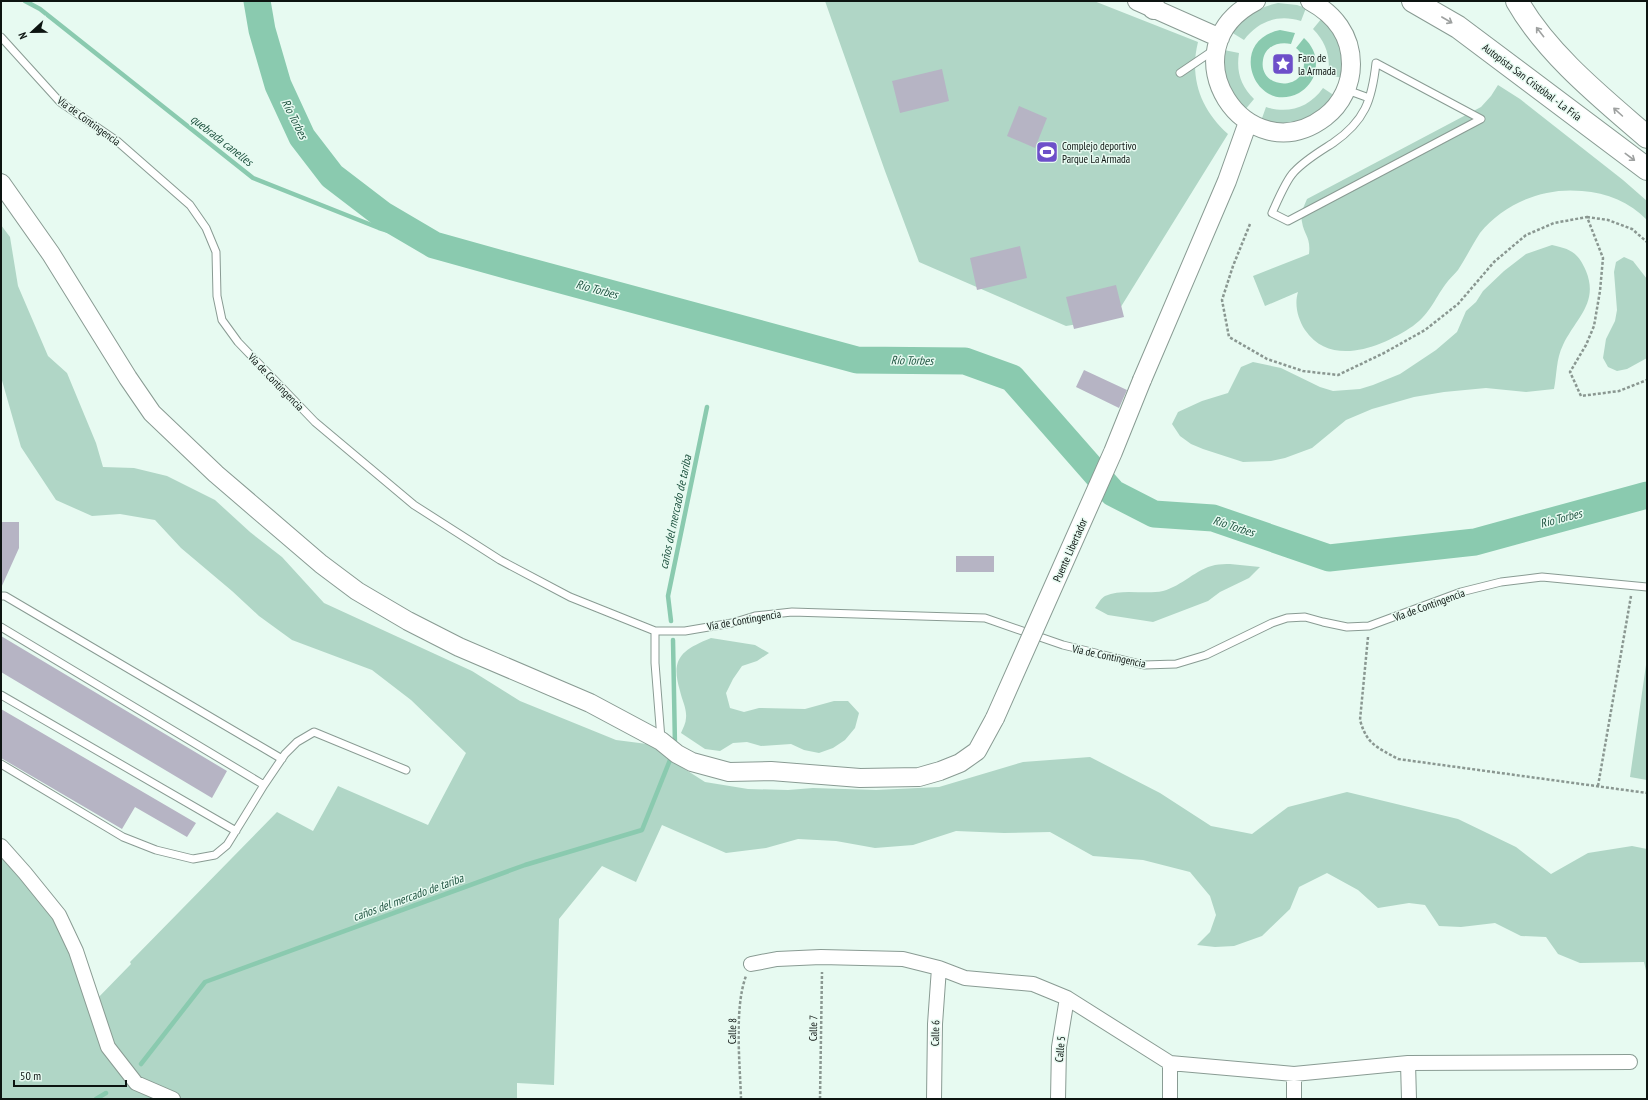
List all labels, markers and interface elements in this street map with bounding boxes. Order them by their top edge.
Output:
north arrow [12,12,52,52]
one-way arrow [1440,17,1452,25]
one-way arrow [1536,27,1544,38]
text: N [15,30,30,41]
street label: Autopista San Cristóbal - La Fría [1480,40,1584,124]
place icon: Faro de la Armada [1270,51,1296,77]
place label: Faro de la Armada [1298,51,1336,78]
street label: Vía de Contingencia [54,93,123,149]
water label: Río Torbes [279,97,312,143]
one-way arrow [1612,107,1623,116]
water label: quebrada canelles [188,111,258,170]
sports icon: Complejo deportivo Parque La Armada [1034,139,1060,165]
place label: Complejo deportivo Parque La Armada [1062,139,1137,166]
one-way arrow [1625,153,1636,161]
water label: Río Torbes [574,276,621,302]
street label: Vía de Contingencia [244,349,307,414]
water label: Río Torbes [891,352,935,368]
water label: caños del mercado de tariba [656,452,695,570]
water label: Río Torbes [1538,505,1585,531]
water label: Río Torbes [1211,512,1258,540]
street label: Puente Libertador [1050,516,1090,584]
street label: Vía de Contingencia [1391,586,1467,625]
street label: Vía de Contingencia [705,607,782,634]
street label: Vía de Contingencia [1070,641,1147,671]
water label: caños del mercado de tariba [351,870,466,924]
street label: Calle 7 [806,1015,820,1041]
street label: Calle 8 [725,1018,739,1044]
street label: Calle 6 [928,1020,942,1046]
street label: Calle 5 [1052,1035,1068,1063]
scale bar [14,1062,126,1088]
text: 50 m [20,1068,41,1083]

